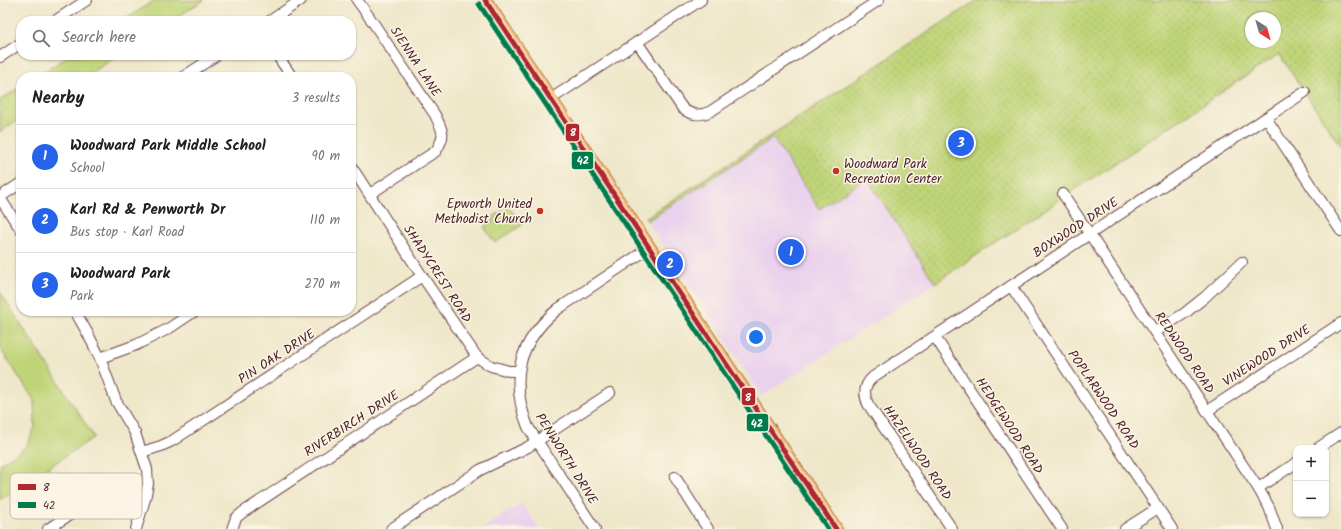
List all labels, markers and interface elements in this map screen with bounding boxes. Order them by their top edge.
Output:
north arrow [1245,12,1281,48]
search box [16,16,356,60]
street label: SIENNA LANE [384,22,446,102]
text: Search here [62,26,136,50]
icon: search [30,27,52,49]
text: Nearby [32,85,84,112]
text: 3 results [292,88,340,109]
line badge: 8 [565,123,580,142]
text: 8 [570,124,577,142]
pin: 3 [948,128,974,158]
text: Woodward Park Middle School [70,134,266,158]
text: 1 [43,146,47,167]
text: 90 m [312,146,340,167]
line badge: 42 [571,151,594,170]
text: 42 [577,152,589,170]
place label: Woodward Park Recreation Center [844,154,942,190]
text: School [70,158,105,179]
marker: Woodward Park Recreation Center [831,166,841,176]
street label: BOXWOOD DRIVE [1029,192,1123,264]
place label: Epworth United Methodist Church [435,194,533,230]
text: Karl Rd & Penworth Dr [70,198,226,222]
marker: Epworth United Methodist Church [535,206,545,216]
text: 2 [41,210,49,231]
text: 110 m [310,210,340,231]
street label: SHADYCREST ROAD [397,221,477,327]
text: Bus stop · Karl Road [70,222,184,243]
pin: 1 [778,237,804,267]
pin: 2 [657,249,683,279]
text: Woodward Park [70,262,170,286]
text: 3 [41,274,49,295]
text: 270 m [304,274,340,295]
text: Park [70,286,94,307]
street label: REDWOOD ROAD [1149,308,1219,398]
street label: VINEWOOD DRIVE [1219,319,1316,392]
street label: PIN OAK DRIVE [234,324,320,390]
your location [746,327,766,347]
street label: POPLARWOOD ROAD [1062,346,1144,454]
street label: HEDGEWOOD ROAD [970,373,1048,479]
street label: RIVERBIRCH DRIVE [300,385,404,463]
line badge: 8 [741,387,756,406]
text: 8 [745,389,752,407]
street label: HAZELWOOD ROAD [877,401,957,505]
street label: PENWORTH DRIVE [529,409,603,509]
line badge: 42 [746,413,769,432]
text: 42 [751,415,763,433]
map controls [1293,445,1329,517]
button: + [1293,445,1329,481]
legend [10,473,142,519]
text: 8 [43,479,50,497]
button: − [1293,481,1329,517]
text: 42 [43,497,55,515]

